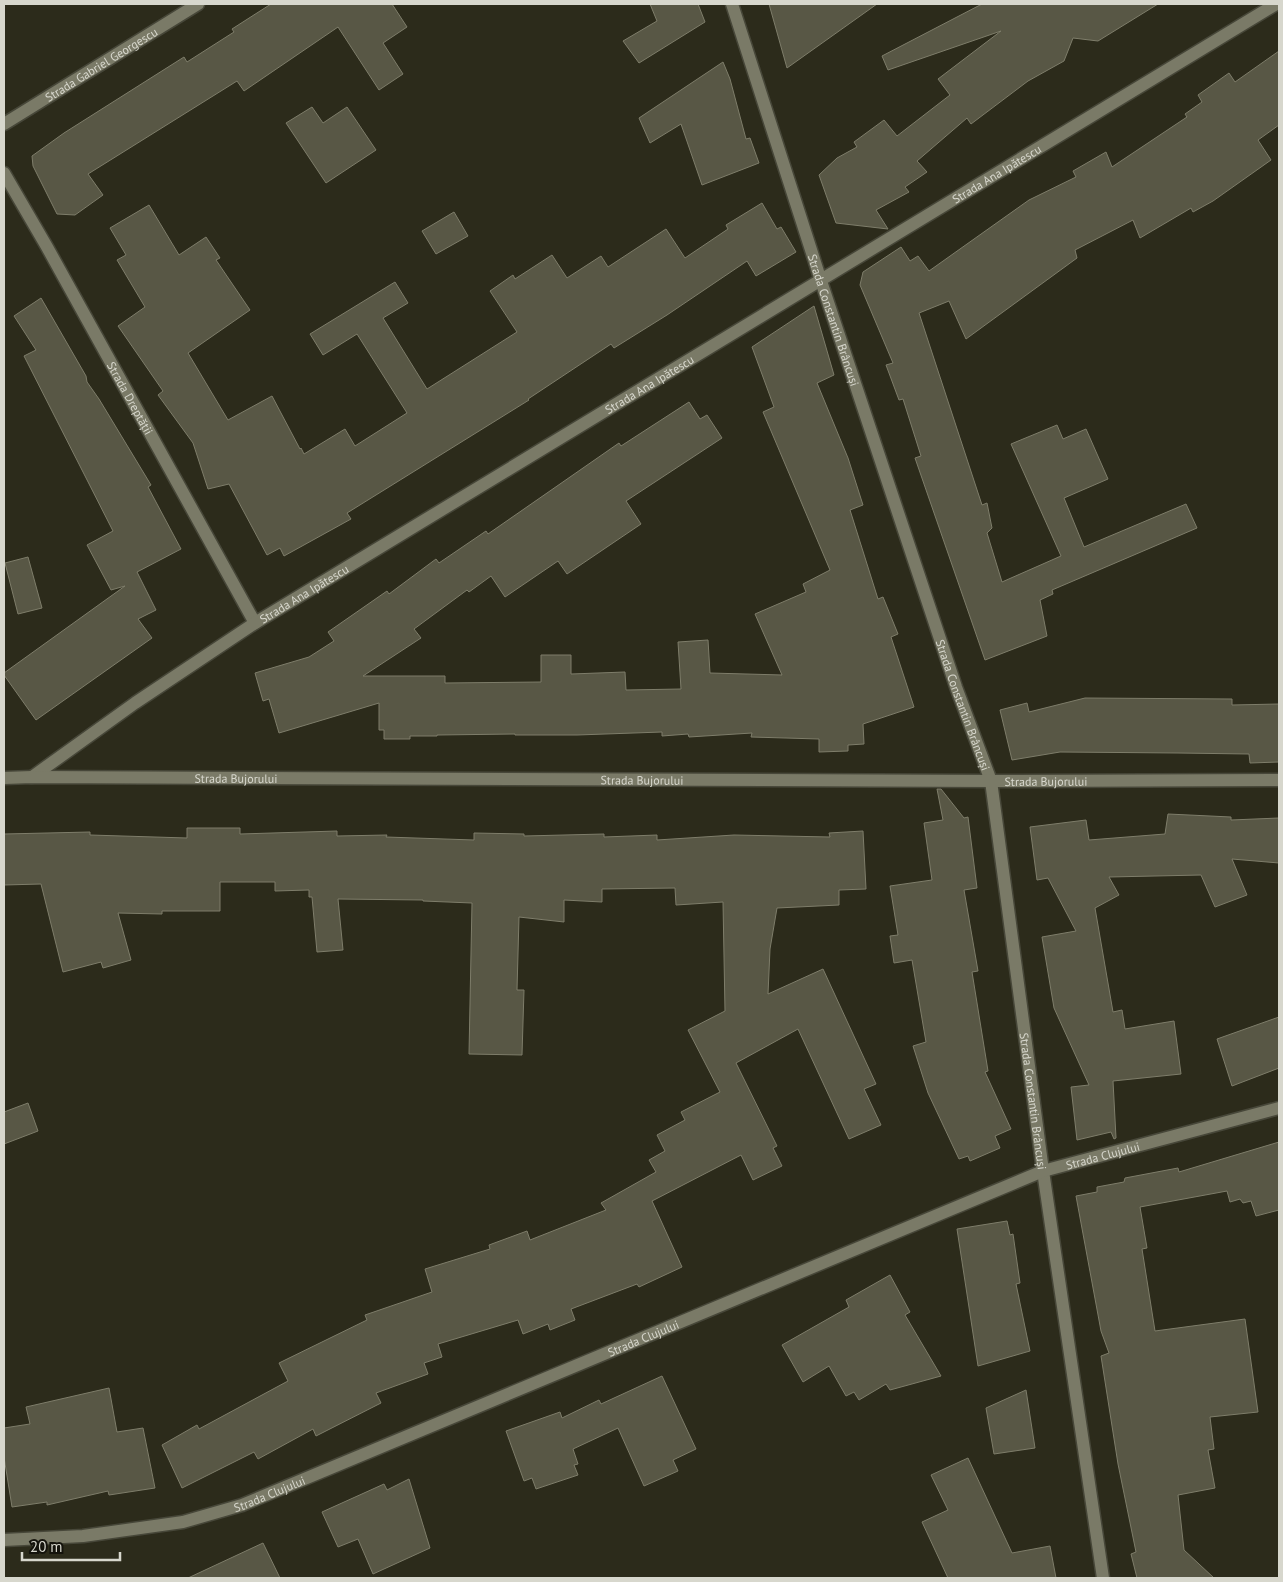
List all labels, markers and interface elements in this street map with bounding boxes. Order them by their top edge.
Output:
street label: Strada Gabriel Georgescu [42,24,160,104]
street label: Strada Ana Ipătescu [949,141,1044,206]
street label: Strada Constantin Brâncuși [805,252,863,388]
street label: Strada Ana Ipătescu [602,351,696,417]
street label: Strada Dreptății [104,359,157,437]
street label: Strada Ana Ipătescu [256,561,351,626]
street label: Strada Constantin Brâncuși [933,637,994,772]
street label: Strada Bujorului [194,770,278,786]
street label: Strada Bujorului [600,772,684,787]
street label: Strada Bujorului [1004,773,1088,788]
street label: Strada Constantin Brâncuși [1017,1032,1050,1171]
street label: Strada Clujului [1064,1138,1141,1172]
street label: Strada Clujului [605,1316,681,1359]
street label: Strada Clujului [232,1472,307,1515]
scale bar [22,1530,120,1562]
text: 20 m [30,1537,63,1556]

